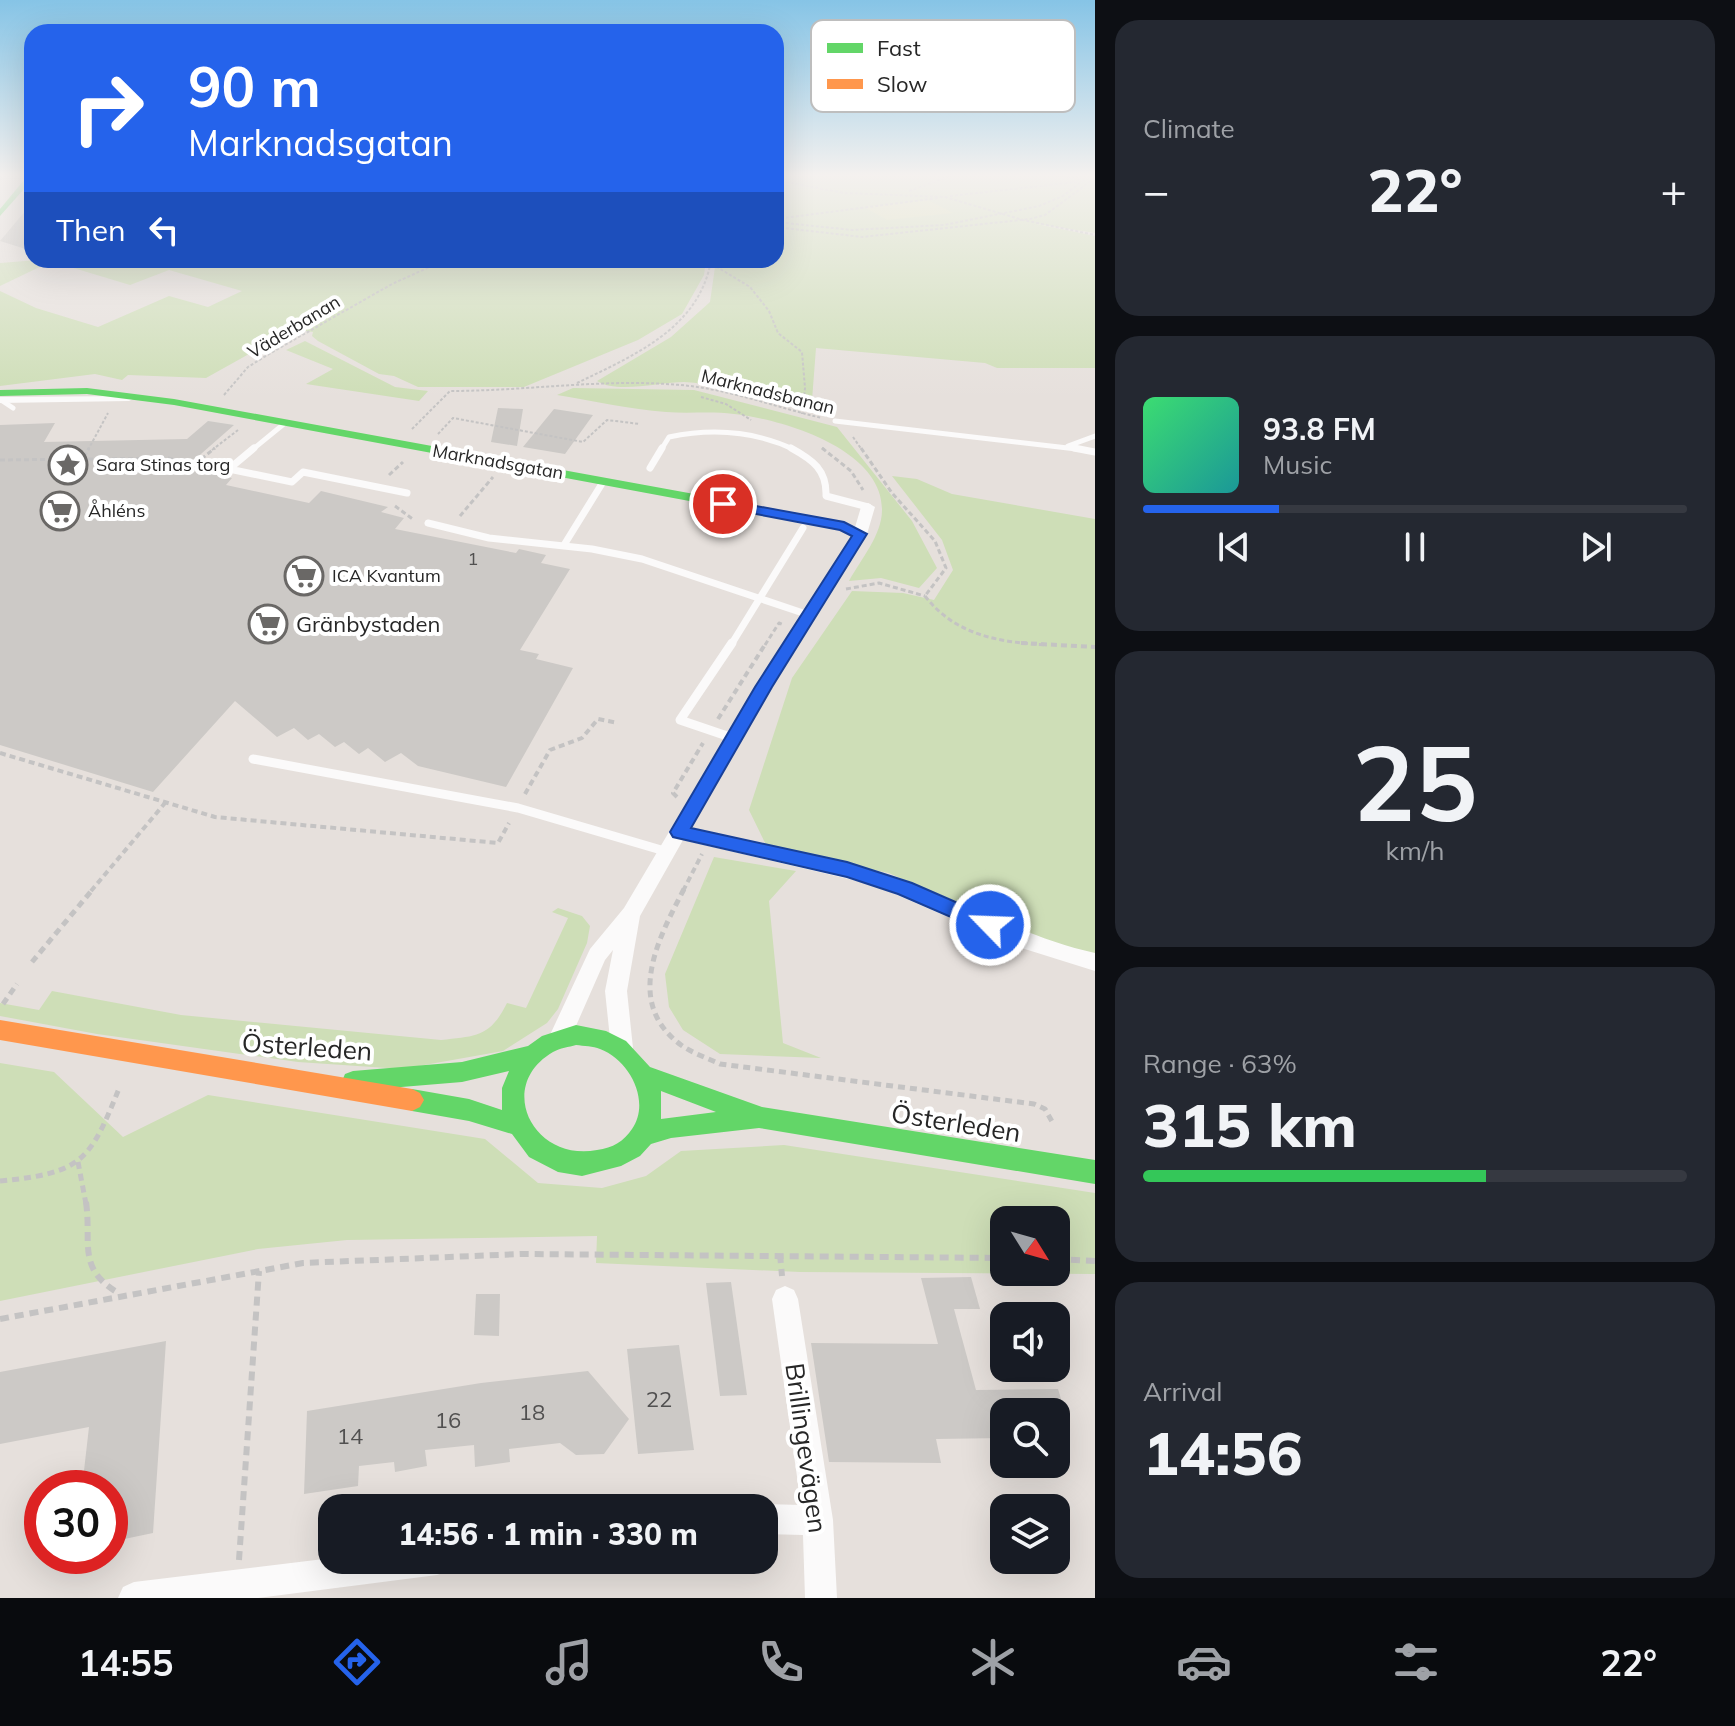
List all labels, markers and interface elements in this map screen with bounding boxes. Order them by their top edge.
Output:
legend [811,20,1075,112]
text: Fast [877,34,921,62]
text: 90 m [188,51,321,121]
icon: right [56,56,160,160]
text: Slow [877,70,927,98]
text: Climate [1143,112,1235,145]
text: Marknadsgatan [188,120,453,165]
text: 22° [1367,152,1463,227]
text: − [1143,163,1169,218]
text: + [1661,163,1687,218]
icon: left [142,208,186,252]
text: Then [56,211,126,249]
street label: Väderbanan [243,290,344,363]
street label: Marknadsbanan [699,364,837,419]
text: 93.8 FM [1263,410,1376,448]
street label: Marknadsgatan [431,439,565,484]
place icon: Sara Stinas torg [47,444,89,486]
text: Music [1263,448,1332,481]
place label: Sara Stinas torg [96,453,230,476]
pin [689,470,757,538]
icon: arrive [701,482,745,526]
supermarket icon: Åhléns [39,490,81,532]
place label: Åhléns [88,499,145,522]
icon: previous [1212,525,1256,569]
icon: pause [1393,525,1437,569]
icon: next [1574,525,1618,569]
house number: 1 [468,547,478,570]
supermarket icon: ICA Kvantum [283,555,325,597]
place label: ICA Kvantum [332,564,441,587]
supermarket icon: Gränbystaden [247,603,289,645]
place label: Gränbystaden [296,610,440,638]
text: 25 [1353,716,1477,847]
text: km/h [1386,834,1444,867]
position arrow [948,883,1032,967]
street label: Österleden [241,1025,373,1068]
text: Range · 63% [1143,1047,1297,1080]
text: 315 km [1143,1087,1357,1162]
street label: Österleden [889,1096,1023,1149]
north arrow [990,1206,1070,1286]
map controls [990,1206,1070,1574]
button: sound [990,1302,1070,1382]
street label: Brillingevägen [778,1361,835,1535]
text: Arrival [1143,1375,1223,1408]
house number: 22 [646,1385,672,1413]
house number: 18 [519,1398,545,1426]
button: search [990,1398,1070,1478]
house number: 16 [435,1406,461,1434]
text: 14:56 [1143,1415,1303,1490]
house number: 14 [337,1422,363,1450]
speed limit sign: 30 [24,1470,128,1574]
button: layers [990,1494,1070,1574]
text: 14:56 · 1 min · 330 m [398,1515,698,1553]
icon: directions [329,1634,385,1690]
icon: music [541,1634,597,1690]
icon: phone [753,1634,809,1690]
icon: climate [965,1634,1021,1690]
icon: car [1176,1634,1232,1690]
icon: filters [1388,1634,1444,1690]
text: 14:55 [78,1640,173,1685]
text: 22° [1600,1640,1657,1685]

